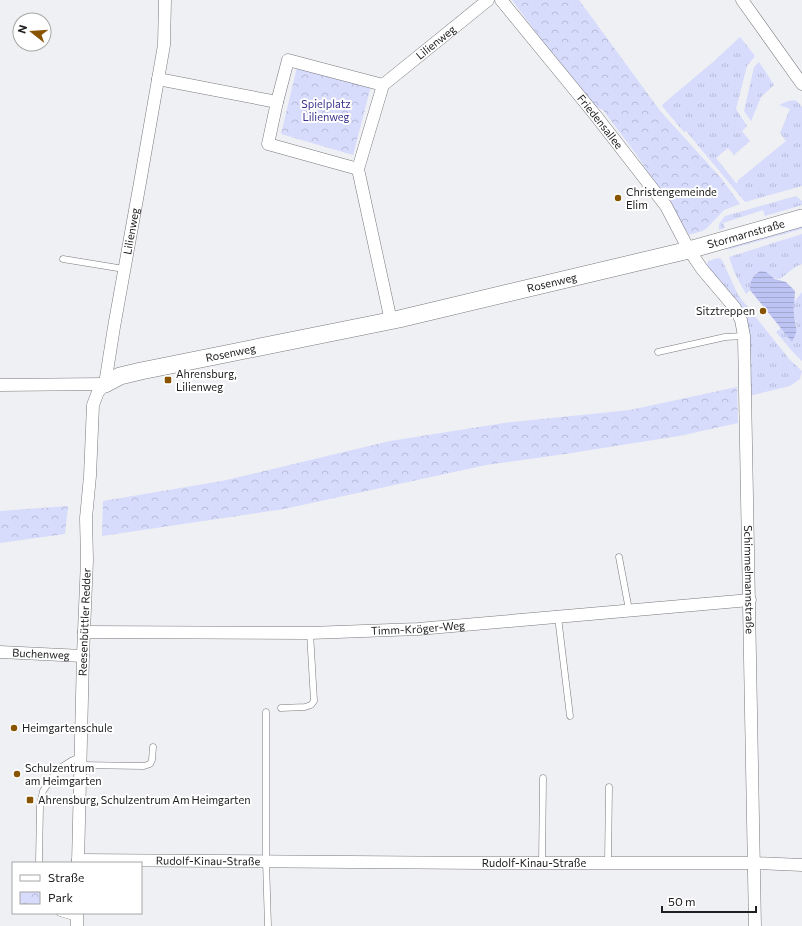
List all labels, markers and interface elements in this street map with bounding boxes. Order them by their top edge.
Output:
north arrow [12,12,52,52]
street label: Lilienweg [413,22,458,62]
text: N [15,23,29,35]
street label: Friedensallee [575,92,626,151]
park label: Spielplatz Lilienweg [301,97,351,123]
place label: Christengemeinde Elim [626,185,717,211]
marker: Christengemeinde Elim [613,193,623,203]
street label: Lilienweg [120,207,141,255]
street label: Stormarnstraße [706,216,786,251]
street label: Rosenweg [526,270,578,294]
place label: Sitztreppen [696,304,755,317]
marker: Sitztreppen [758,306,768,316]
street label: Rosenweg [204,341,257,364]
place label: Ahrensburg, Lilienweg [176,367,237,393]
marker: Ahrensburg, Lilienweg [163,375,173,385]
street label: Schimmelmannstraße [742,525,757,634]
street label: Reesenbüttler Redder [76,567,93,676]
street label: Timm-Kröger-Weg [371,618,465,637]
street label: Buchenweg [12,646,70,661]
place label: Heimgartenschule [22,721,113,734]
marker: Heimgartenschule [9,723,19,733]
place label: Schulzentrum am Heimgarten [25,761,102,787]
marker: Schulzentrum am Heimgarten [12,769,22,779]
place label: Ahrensburg, Schulzentrum Am Heimgarten [38,793,251,806]
marker: Ahrensburg, Schulzentrum Am Heimgarten [25,795,35,805]
street label: Rudolf-Kinau-Straße [156,854,260,867]
street label: Rudolf-Kinau-Straße [482,856,586,869]
legend [12,862,142,914]
text: Straße [48,870,84,884]
scale bar [662,888,756,914]
text: Park [48,890,74,904]
text: 50 m [668,894,696,908]

